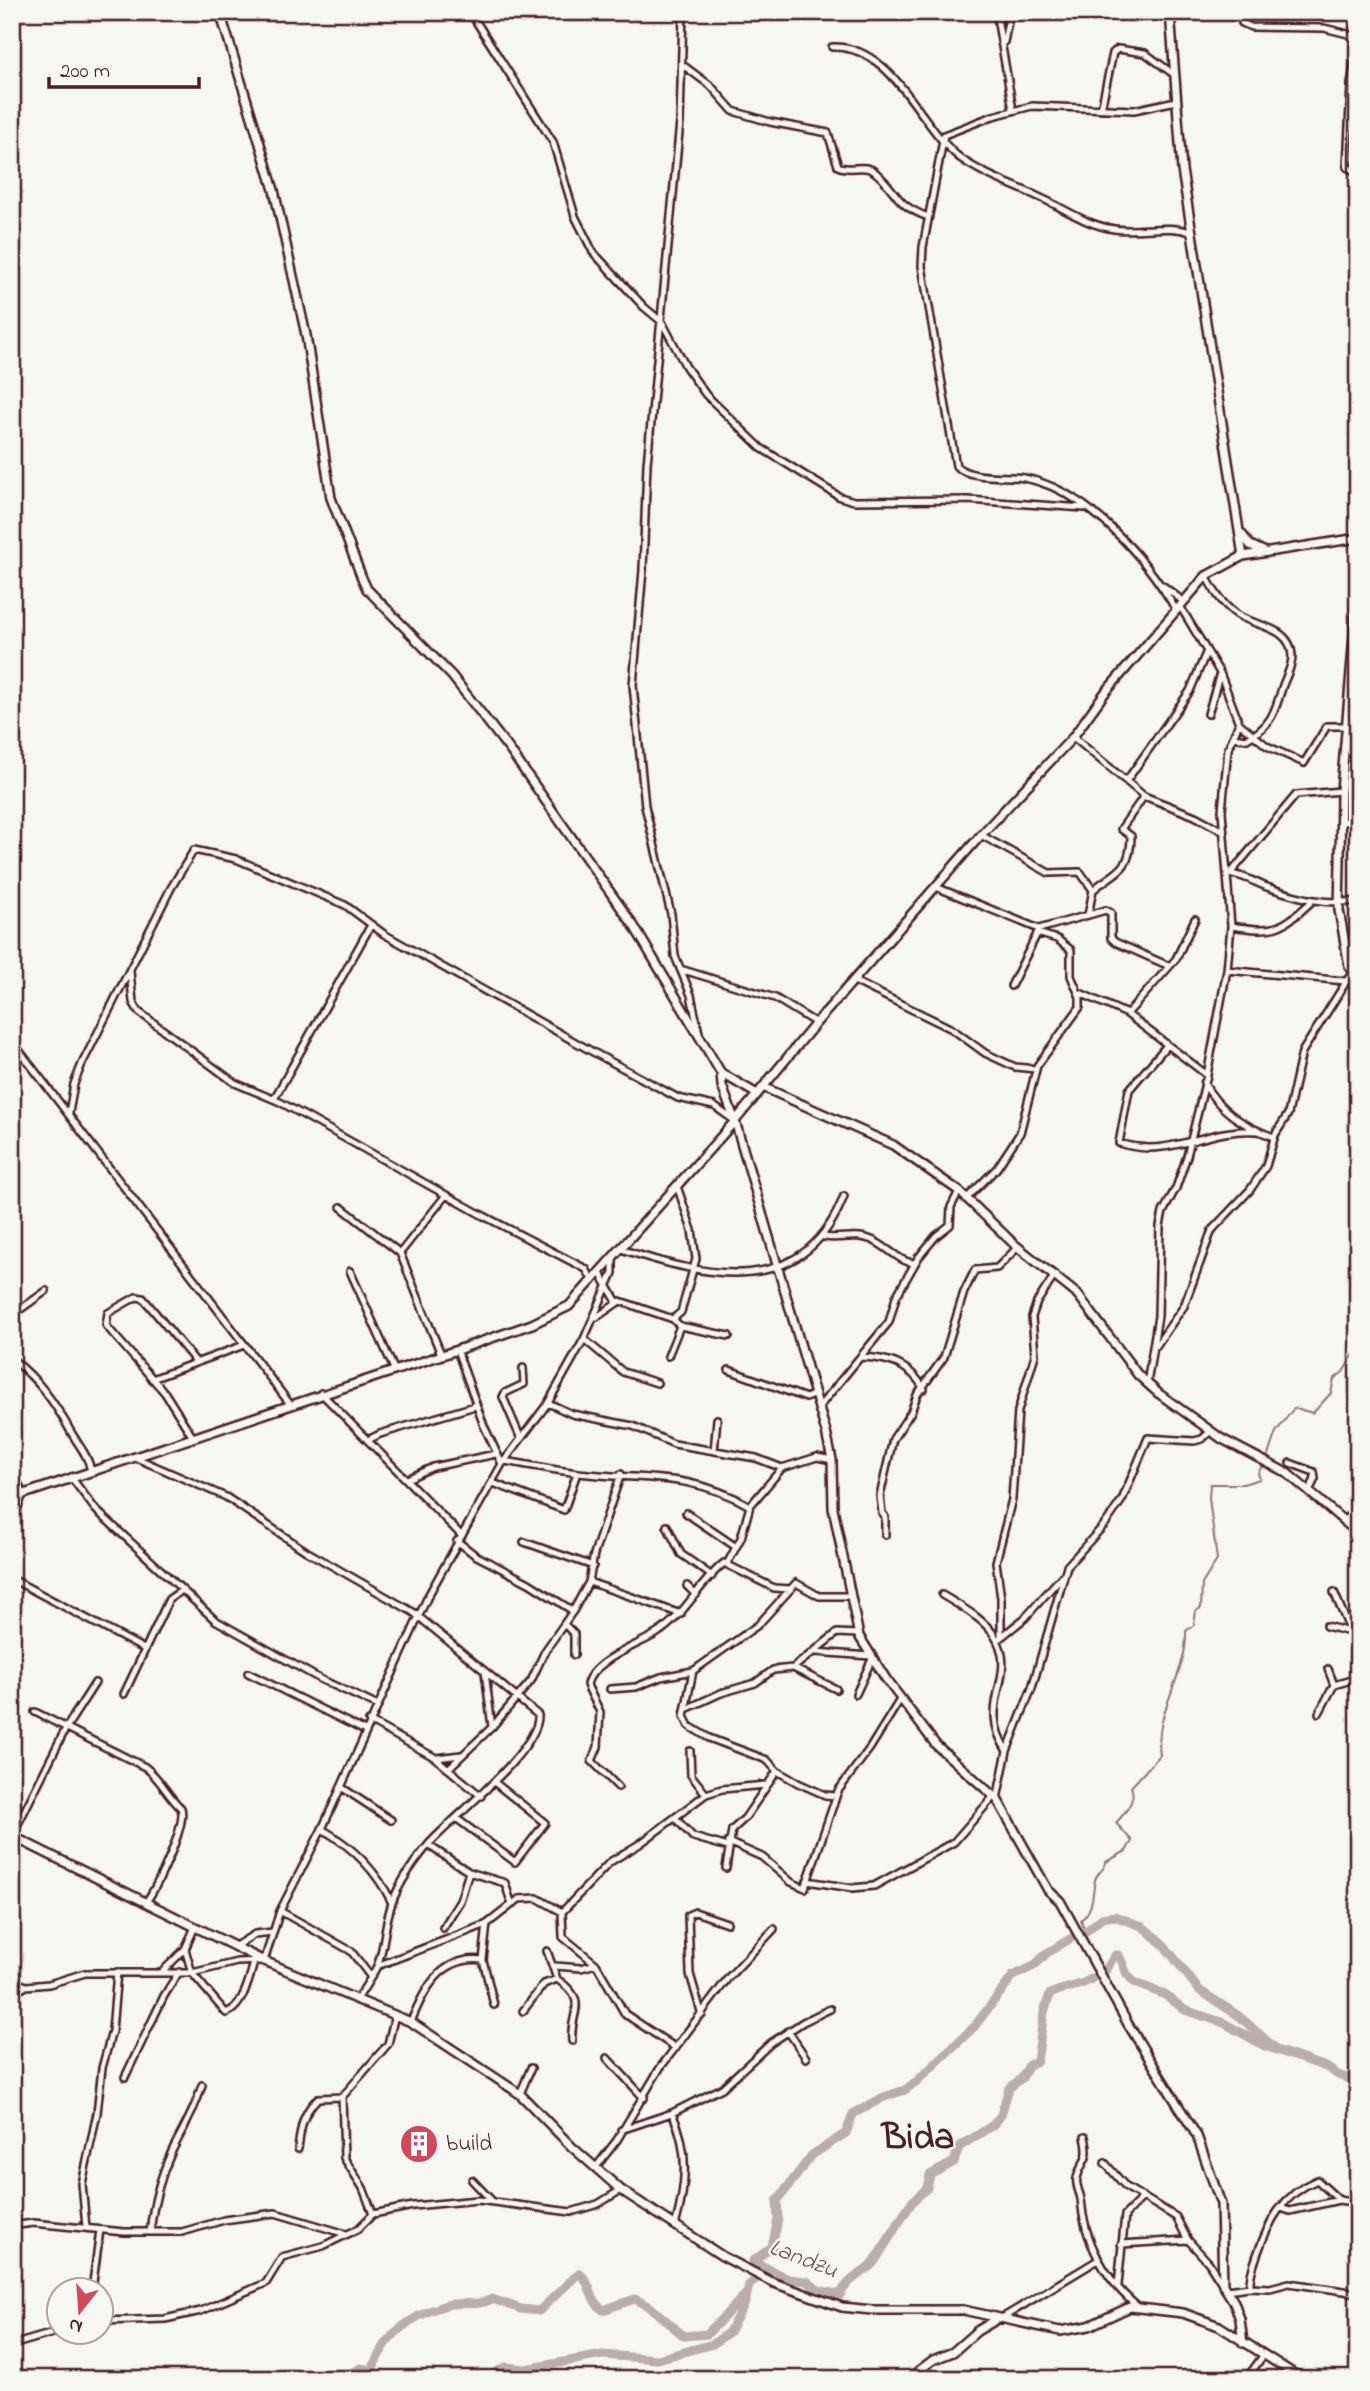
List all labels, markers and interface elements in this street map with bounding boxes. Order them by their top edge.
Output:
scale bar [49,46,200,90]
text: 200 m [60,57,110,87]
district label: Bida [880,2112,954,2166]
building icon: build [398,2123,440,2165]
place label: build [446,2128,492,2161]
water label: Landzu [764,2231,843,2289]
north arrow [46,2276,116,2346]
text: N [66,2310,86,2340]

